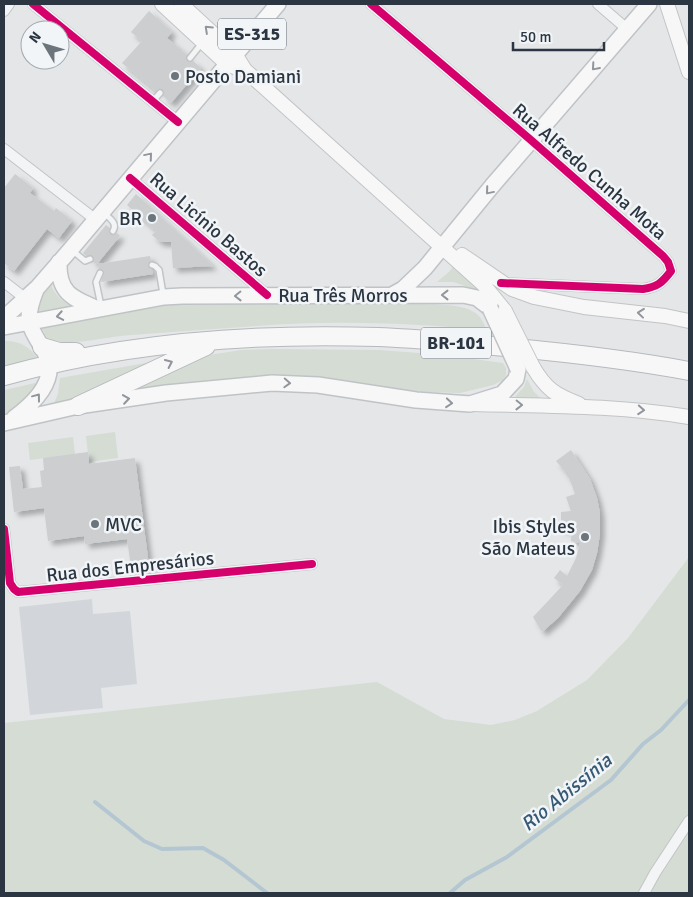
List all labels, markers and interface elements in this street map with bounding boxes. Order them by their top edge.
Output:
road number: ES-315 [218,18,286,50]
north arrow [20,20,70,70]
scale bar [513,20,604,52]
one-way arrow [204,26,213,35]
text: N [25,28,45,46]
text: 50 m [520,28,551,46]
one-way arrow [591,62,600,71]
place label: Posto Damiani [185,65,301,89]
marker: Posto Damiani [169,70,181,82]
street label: Rua Alfredo Cunha Mota [507,98,671,245]
one-way arrow [143,153,152,162]
street label: Rua Licínio Bastos [145,167,272,282]
one-way arrow [485,185,494,194]
place label: BR [119,207,142,231]
marker: BR [146,212,158,224]
street label: Rua Três Morros [278,284,408,308]
one-way arrow [234,290,242,301]
one-way arrow [441,290,448,300]
one-way arrow [637,308,645,319]
one-way arrow [56,310,64,320]
road number: BR-101 [421,328,491,358]
one-way arrow [164,359,173,370]
one-way arrow [284,378,292,389]
one-way arrow [31,394,39,403]
one-way arrow [122,394,130,405]
one-way arrow [445,397,453,408]
one-way arrow [515,400,523,411]
one-way arrow [637,404,645,415]
place label: MVC [105,513,142,537]
place label: Ibis Styles São Mateus [481,515,575,561]
marker: MVC [89,518,101,530]
marker: Ibis Styles São Mateus [579,531,591,543]
street label: Rua dos Empresários [45,546,215,588]
water label: Rio Abissínia [516,748,618,837]

